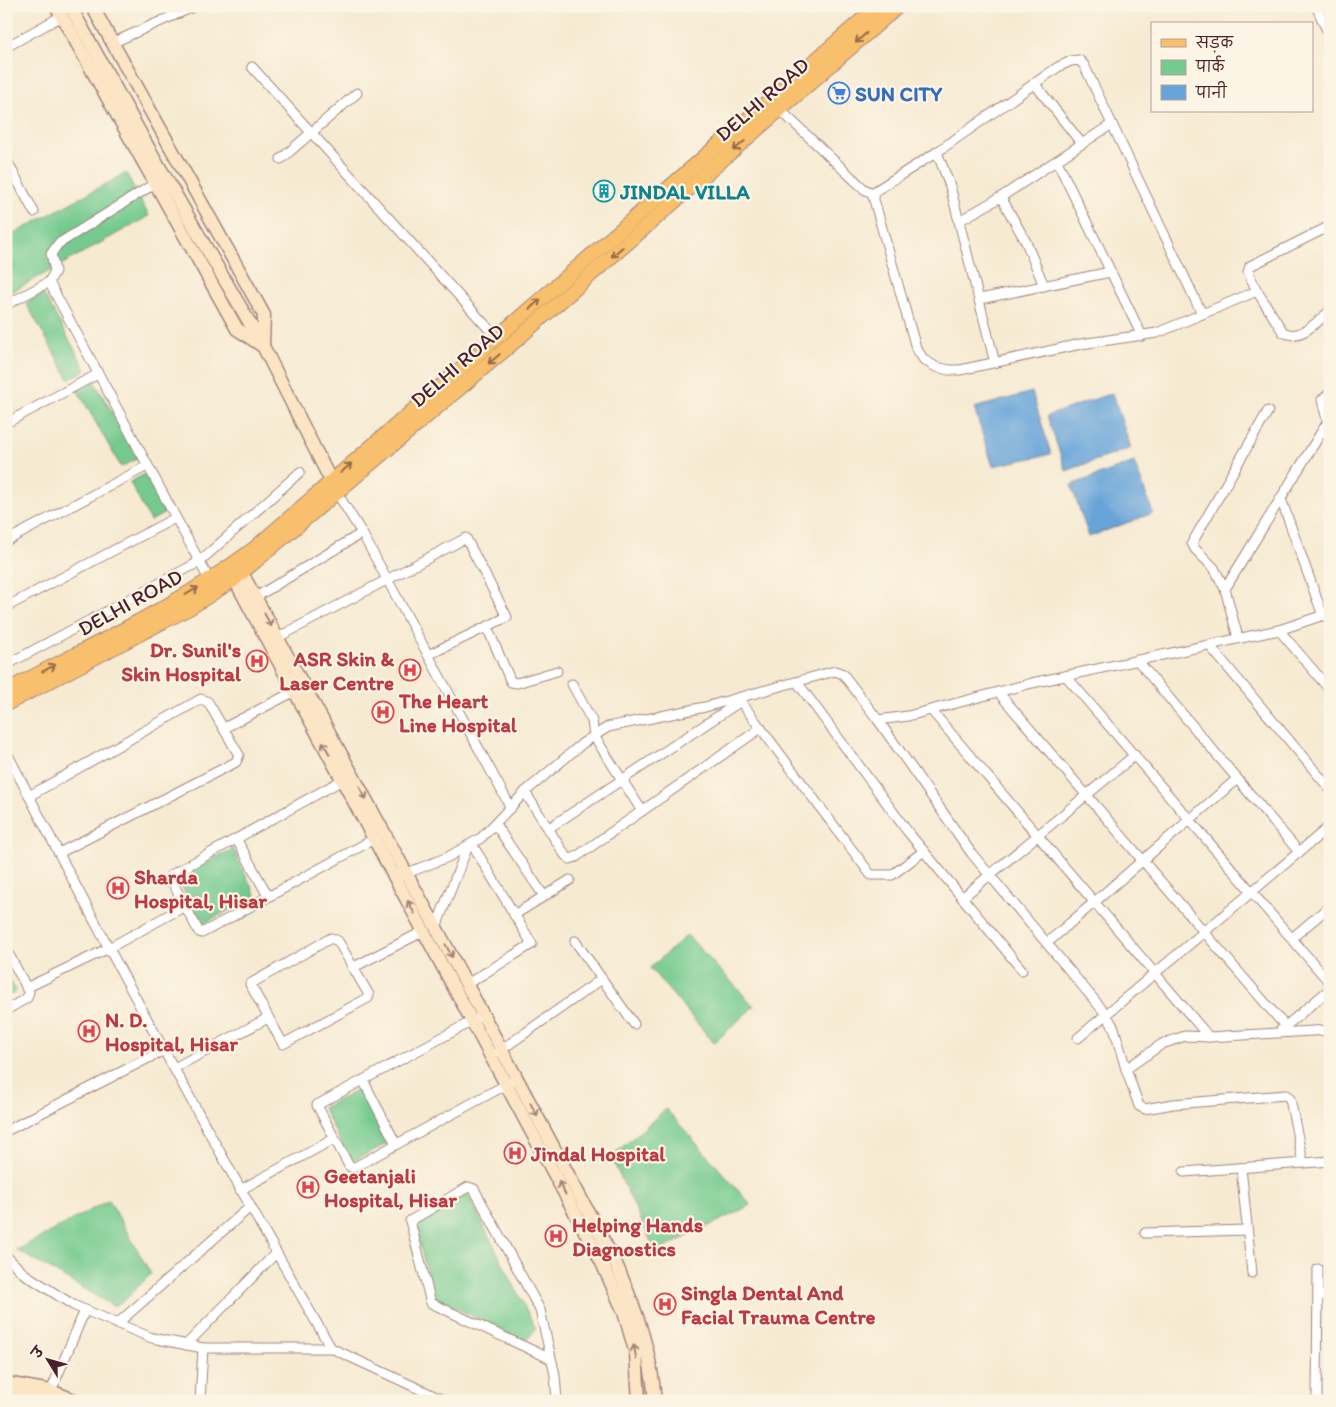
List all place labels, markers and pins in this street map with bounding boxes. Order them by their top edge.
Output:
supermarket icon: SUN CITY [827,81,851,105]
place label: SUN CITY [855,81,943,106]
building icon: JINDAL VILLA [592,179,616,203]
place label: JINDAL VILLA [619,179,750,204]
place label: Dr. Sunil's Skin Hospital [121,637,242,687]
place label: ASR Skin & Laser Centre [279,646,394,695]
hospital icon: Dr. Sunil's Skin Hospital [245,649,269,673]
hospital icon: ASR Skin & Laser Centre [398,658,422,682]
place label: The Heart Line Hospital [398,688,518,738]
hospital icon: The Heart Line Hospital [371,700,395,724]
place label: Sharda Hospital, Hisar [134,864,267,914]
hospital icon: Sharda Hospital, Hisar [106,876,130,900]
place label: N. D. Hospital, Hisar [105,1007,238,1057]
hospital icon: N. D. Hospital, Hisar [77,1019,101,1043]
hospital icon: Jindal Hospital [503,1141,527,1165]
place label: Jindal Hospital [530,1141,666,1167]
place label: Geetanjali Hospital, Hisar [324,1163,457,1213]
hospital icon: Geetanjali Hospital, Hisar [296,1175,320,1199]
place label: Helping Hands Diagnostics [572,1212,703,1262]
hospital icon: Helping Hands Diagnostics [544,1224,568,1248]
place label: Singla Dental And Facial Trauma Centre [681,1280,876,1329]
hospital icon: Singla Dental And Facial Trauma Centre [653,1292,677,1316]

